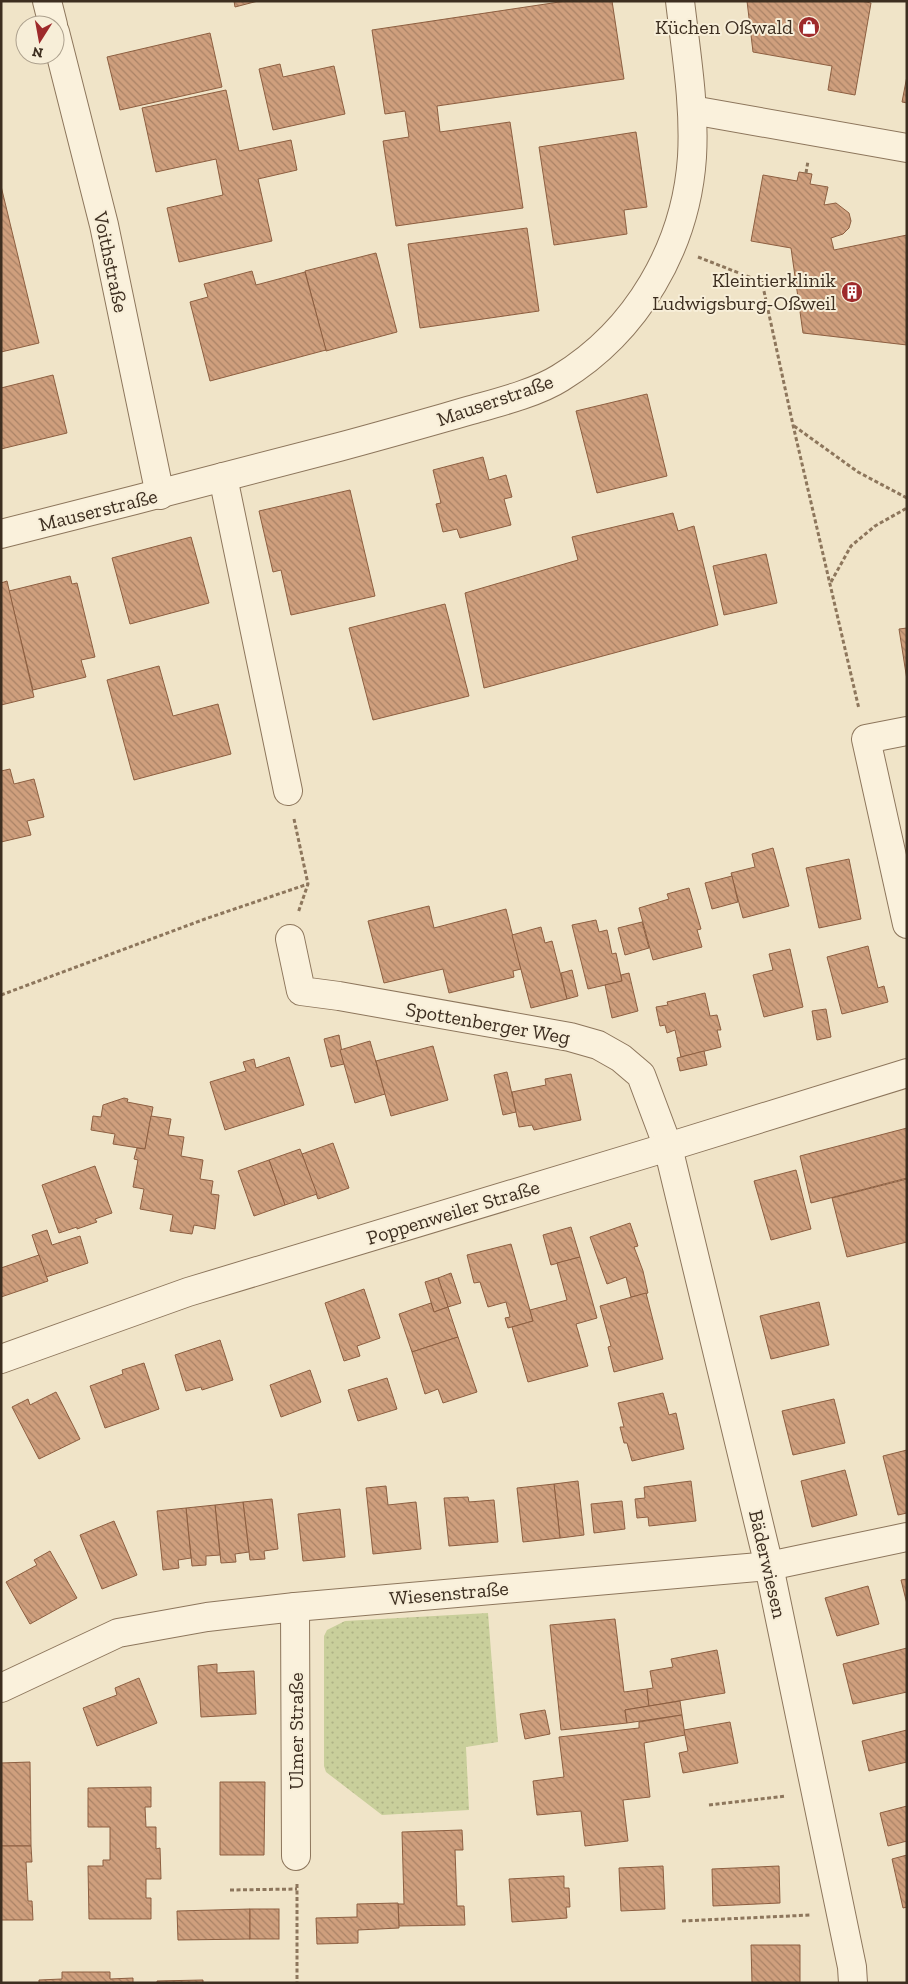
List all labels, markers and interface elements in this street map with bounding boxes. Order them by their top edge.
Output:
north arrow [15,15,65,65]
place label: Küchen Oßwald [655,15,793,39]
shop icon: Küchen Oßwald [797,15,821,39]
text: N [30,43,44,62]
street label: Voithstraße [88,208,133,315]
place label: Kleintierklinik Ludwigsburg-Oßweil [652,268,837,315]
building icon: Kleintierklinik Ludwigsburg-Oßweil [840,280,864,304]
street label: Mauserstraße [434,369,556,431]
street label: Mauserstraße [36,484,160,536]
street label: Spottenberger Weg [404,997,572,1049]
street label: Poppenweiler Straße [364,1174,542,1250]
street label: Bäderwiesen [744,1507,792,1621]
street label: Wiesenstraße [388,1576,510,1610]
street label: Ulmer Straße [284,1672,308,1790]

